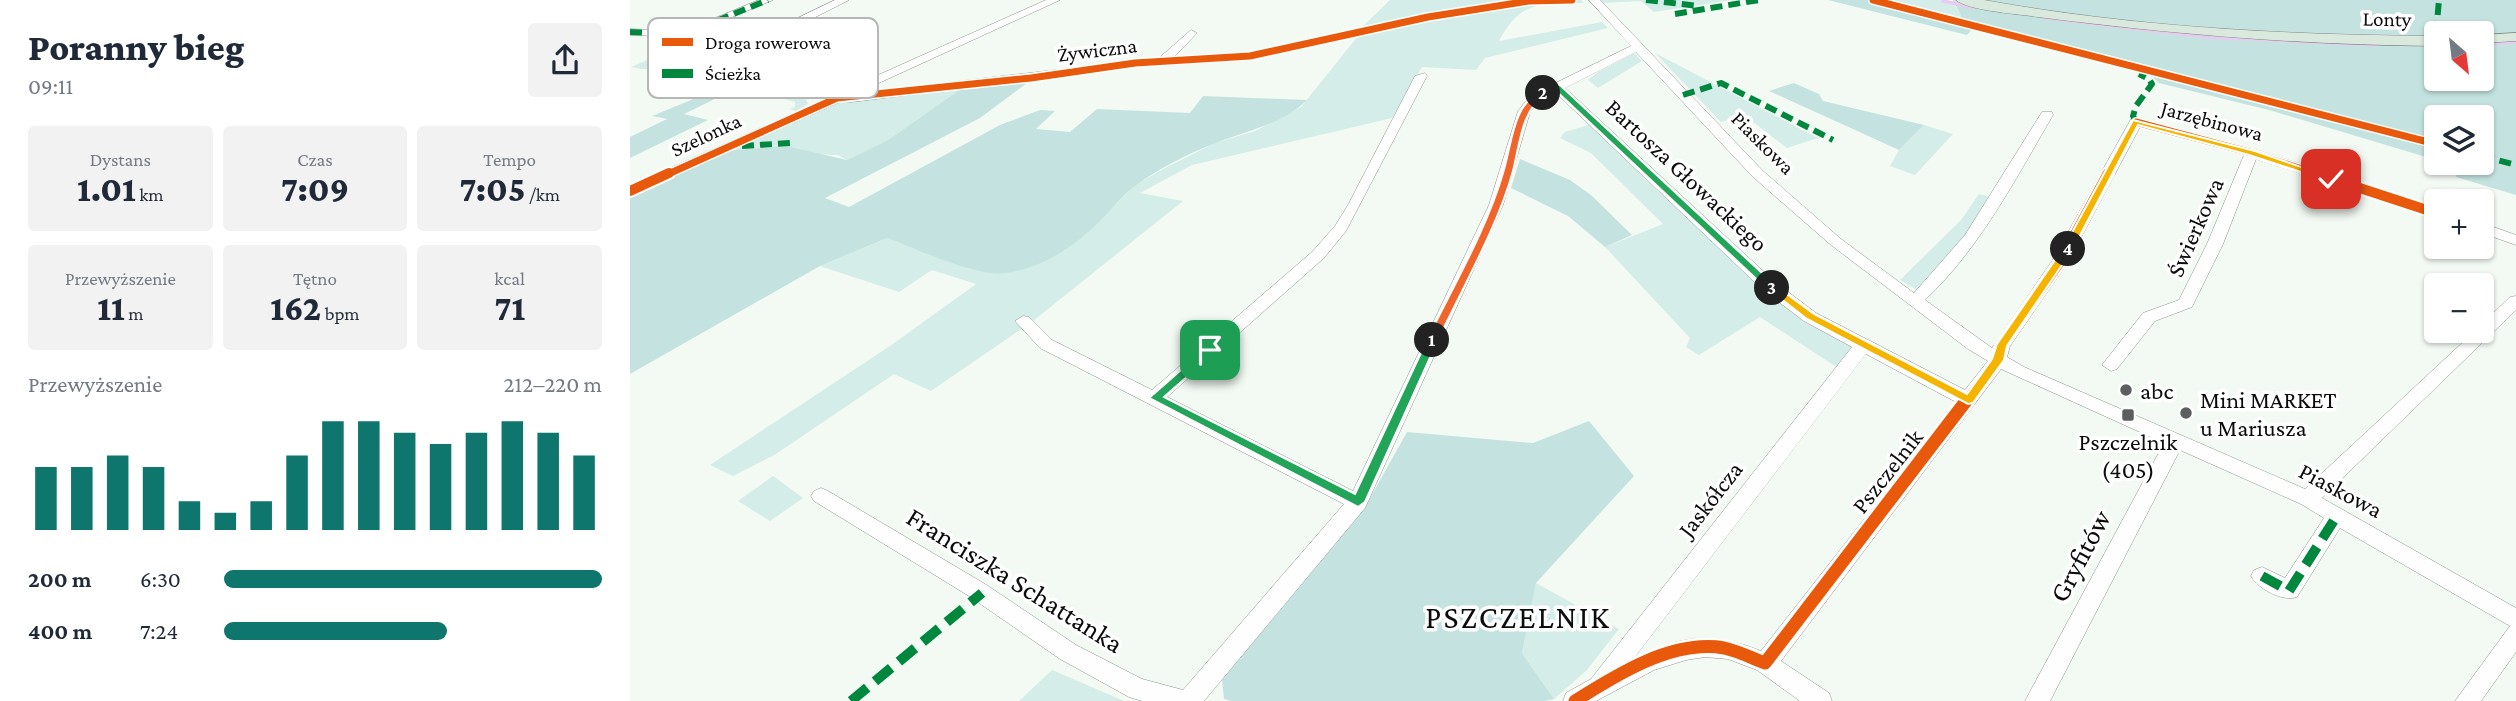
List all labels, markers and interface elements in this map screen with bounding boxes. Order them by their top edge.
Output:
street label: Lonty [2362,7,2412,31]
legend [648,18,878,98]
north arrow [2424,21,2494,91]
map controls [2424,21,2494,343]
button: share [528,23,602,97]
text: Poranny bieg [28,26,244,68]
text: Droga rowerowa [705,32,831,53]
street label: Żywiczna [1056,33,1138,67]
text: Ścieżka [705,63,761,84]
text: 09:11 [28,73,73,99]
pin: 2 [1525,76,1560,110]
text: 2 [1538,82,1547,103]
street label: Bartosza Głowackiego [1601,93,1773,257]
street label: Jarzębinowa [2157,95,2266,146]
button: layers [2424,105,2494,175]
street label: Piaskowa [1726,106,1800,180]
street label: Szelonka [667,108,745,162]
text: Dystans [90,149,151,170]
text: Czas [297,149,333,170]
text: Tempo [483,149,536,170]
pin [2301,149,2361,209]
icon: check [2312,160,2350,198]
text: 1.01 [77,170,136,209]
text: 7:09 [281,170,349,209]
text: 7:05 [459,170,525,209]
street label: Świerkowa [2161,173,2229,281]
text: km [136,184,164,205]
text: /km [525,184,560,205]
button: + [2424,189,2494,259]
pin: 4 [2050,232,2086,266]
text: 4 [2062,238,2073,259]
text: Przewyższenie [65,268,176,289]
text: Tętno [293,268,337,289]
text: kcal [494,268,525,289]
pin: 3 [1754,270,1790,306]
button: − [2424,273,2494,343]
text: 3 [1767,277,1776,298]
text: 11 [97,289,125,328]
text: 162 [270,289,321,328]
text: 71 [494,289,525,328]
text: m [125,303,143,324]
text: bpm [321,303,360,324]
pin [1180,320,1240,380]
pin: 1 [1414,322,1450,358]
text: 1 [1428,329,1435,350]
icon: arrive [1191,331,1229,369]
text: Przewyższenie [28,371,162,397]
text: 212–220 m [504,371,602,397]
place label: abc [2140,377,2173,404]
marker: abc [2118,382,2134,398]
place label: Mini MARKET u Mariusza [2200,386,2337,441]
marker: Mini MARKET u Mariusza [2178,405,2194,421]
marker: Pszczelnik (405) [2120,407,2136,423]
street label: Pszczelnik [1846,423,1928,518]
place label: Pszczelnik (405) [2079,428,2178,484]
street label: Jaskółcza [1671,456,1748,544]
street label: Piaskowa [2295,457,2387,523]
street label: Franciszka Schattanka [901,501,1129,659]
street label: Gryfitów [2043,505,2117,607]
text: 200 m [28,566,92,592]
text: 6:30 [140,566,181,592]
district label: PSZCZELNIK [1425,599,1611,635]
text: 400 m [28,618,92,644]
text: 7:24 [140,618,178,644]

